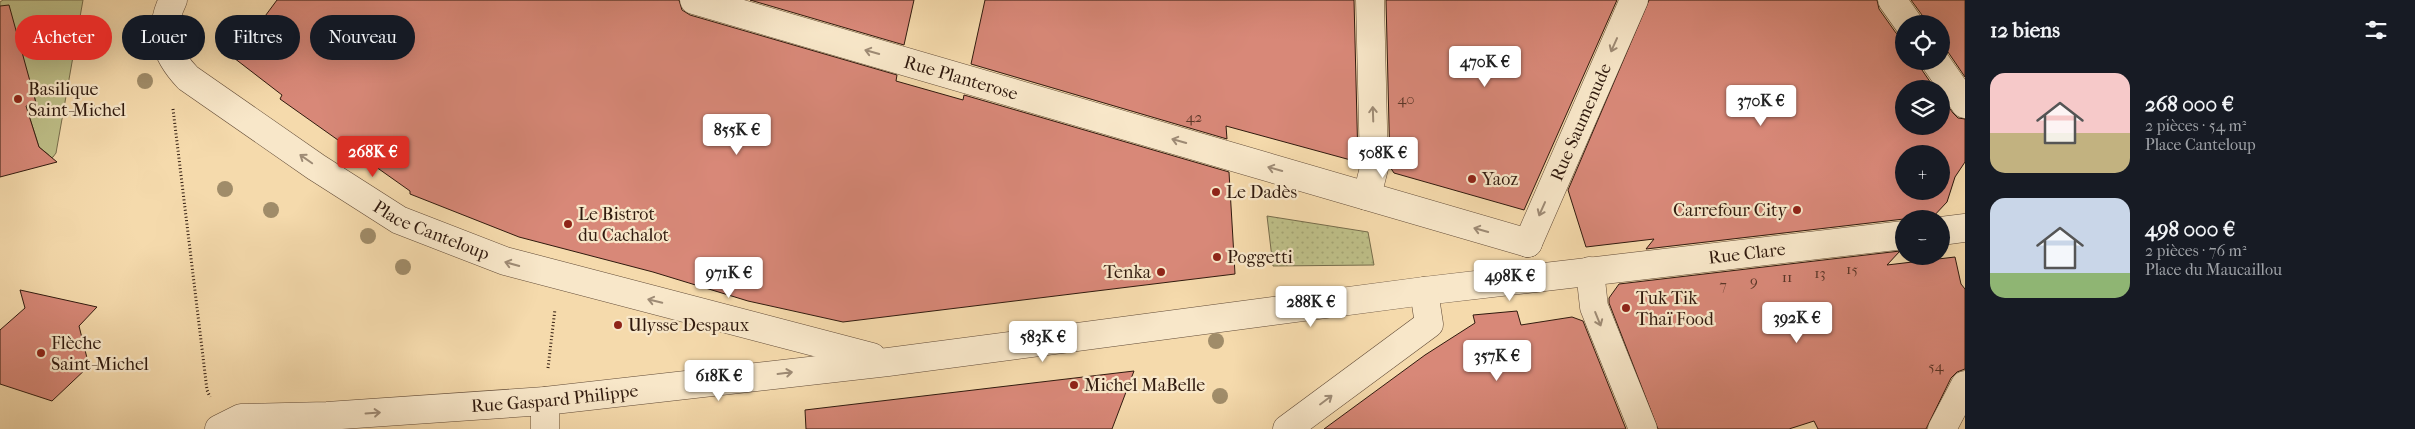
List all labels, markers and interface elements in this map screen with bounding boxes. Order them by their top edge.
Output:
chip: Acheter [15,15,112,60]
chip: Louer [122,15,205,60]
chip: Filtres [215,15,300,60]
chip: Nouveau [310,15,415,60]
map controls [1895,15,1950,265]
button: locate [1895,15,1950,70]
icon: filters [2362,16,2390,44]
text: 12 biens [1990,18,2060,42]
one-way arrow [1609,37,1619,52]
one-way arrow [864,46,880,56]
pin: 470K € [1444,46,1526,88]
street label: Rue Planterose [901,51,1020,104]
text: 470K € [1460,52,1510,71]
street label: Rue Saumenude [1546,60,1616,184]
place label: Basilique Saint-Michel [28,79,126,121]
button: layers [1895,80,1950,135]
pin: 370K € [1720,84,1802,127]
house number: 40 [1397,90,1415,108]
text: 370K € [1737,91,1785,110]
text: 268 000 € [2145,92,2234,116]
marker: Basilique Saint-Michel [12,93,24,105]
icon: home [2030,93,2090,153]
one-way arrow [1368,106,1378,122]
house number: 42 [1186,108,1203,126]
pin: 855K € [696,114,778,156]
text: 2 pièces · 54 m² [2145,116,2246,135]
text: 855K € [714,120,760,139]
text: Place Canteloup [2145,135,2256,154]
pin: 268K € [332,136,414,178]
one-way arrow [1171,136,1187,146]
pin: 508K € [1342,136,1424,179]
text: 268K € [348,142,398,161]
text: 508K € [1359,143,1407,162]
button: + [1895,145,1950,200]
one-way arrow [299,154,313,164]
one-way arrow [1267,164,1283,174]
place label: Yaoz [1481,169,1518,190]
marker: Yaoz [1466,173,1478,185]
place label: Le Dadès [1226,182,1297,203]
marker: Le Dadès [1210,186,1222,198]
street label: Place Canteloup [369,196,493,265]
place label: Carrefour City [1673,200,1788,221]
one-way arrow [1536,201,1546,216]
place label: Le Bistrot du Cachalot [578,204,669,246]
marker: Carrefour City [1791,204,1803,216]
button: − [1895,210,1950,265]
text: 498 000 € [2145,217,2235,241]
marker: Le Bistrot du Cachalot [562,218,574,230]
icon: home [2030,218,2090,278]
one-way arrow [1473,224,1489,234]
street label: Rue Clare [1707,238,1787,268]
text: 2 pièces · 76 m² [2145,241,2246,260]
place label: Poggetti [1227,247,1294,268]
marker: Poggetti [1211,251,1223,263]
pin: 971K € [688,256,770,299]
one-way arrow [505,258,521,268]
pin: 498K € [1469,260,1551,302]
house number: 15 [1846,260,1858,278]
text: Place du Maucaillou [2145,260,2282,279]
place label: Tenka [1103,262,1152,283]
text: 971K € [706,263,752,282]
house number: 13 [1814,264,1826,282]
marker: Tenka [1155,266,1167,278]
text: 498K € [1485,266,1535,285]
house number: 11 [1782,268,1792,286]
house number: 9 [1750,272,1758,290]
house number: 7 [1719,276,1727,294]
pin: 288K € [1270,286,1352,328]
place label: Tuk Tik Thaï Food [1636,288,1714,330]
text: 288K € [1287,292,1335,311]
one-way arrow [647,296,663,306]
marker: Tuk Tik Thaï Food [1620,302,1632,314]
pin: 392K € [1756,302,1838,344]
text: 392K € [1773,308,1821,327]
one-way arrow [1594,311,1603,326]
place label: Ulysse Despaux [628,315,750,336]
marker: Ulysse Despaux [612,319,624,331]
pin: 583K € [1002,320,1084,363]
text: 583K € [1020,327,1066,346]
place label: Flèche Saint-Michel [51,333,149,375]
pin: 357K € [1456,340,1538,382]
text: 357K € [1474,346,1520,365]
marker: Flèche Saint-Michel [35,347,47,359]
house number: 54 [1928,357,1945,375]
pin: 618K € [678,360,760,402]
text: 618K € [696,366,742,385]
one-way arrow [777,368,793,378]
place label: Michel MaBelle [1084,375,1205,396]
marker: Michel MaBelle [1068,379,1080,391]
street label: Rue Gaspard Philippe [470,380,639,417]
one-way arrow [1319,395,1333,405]
one-way arrow [365,408,381,417]

